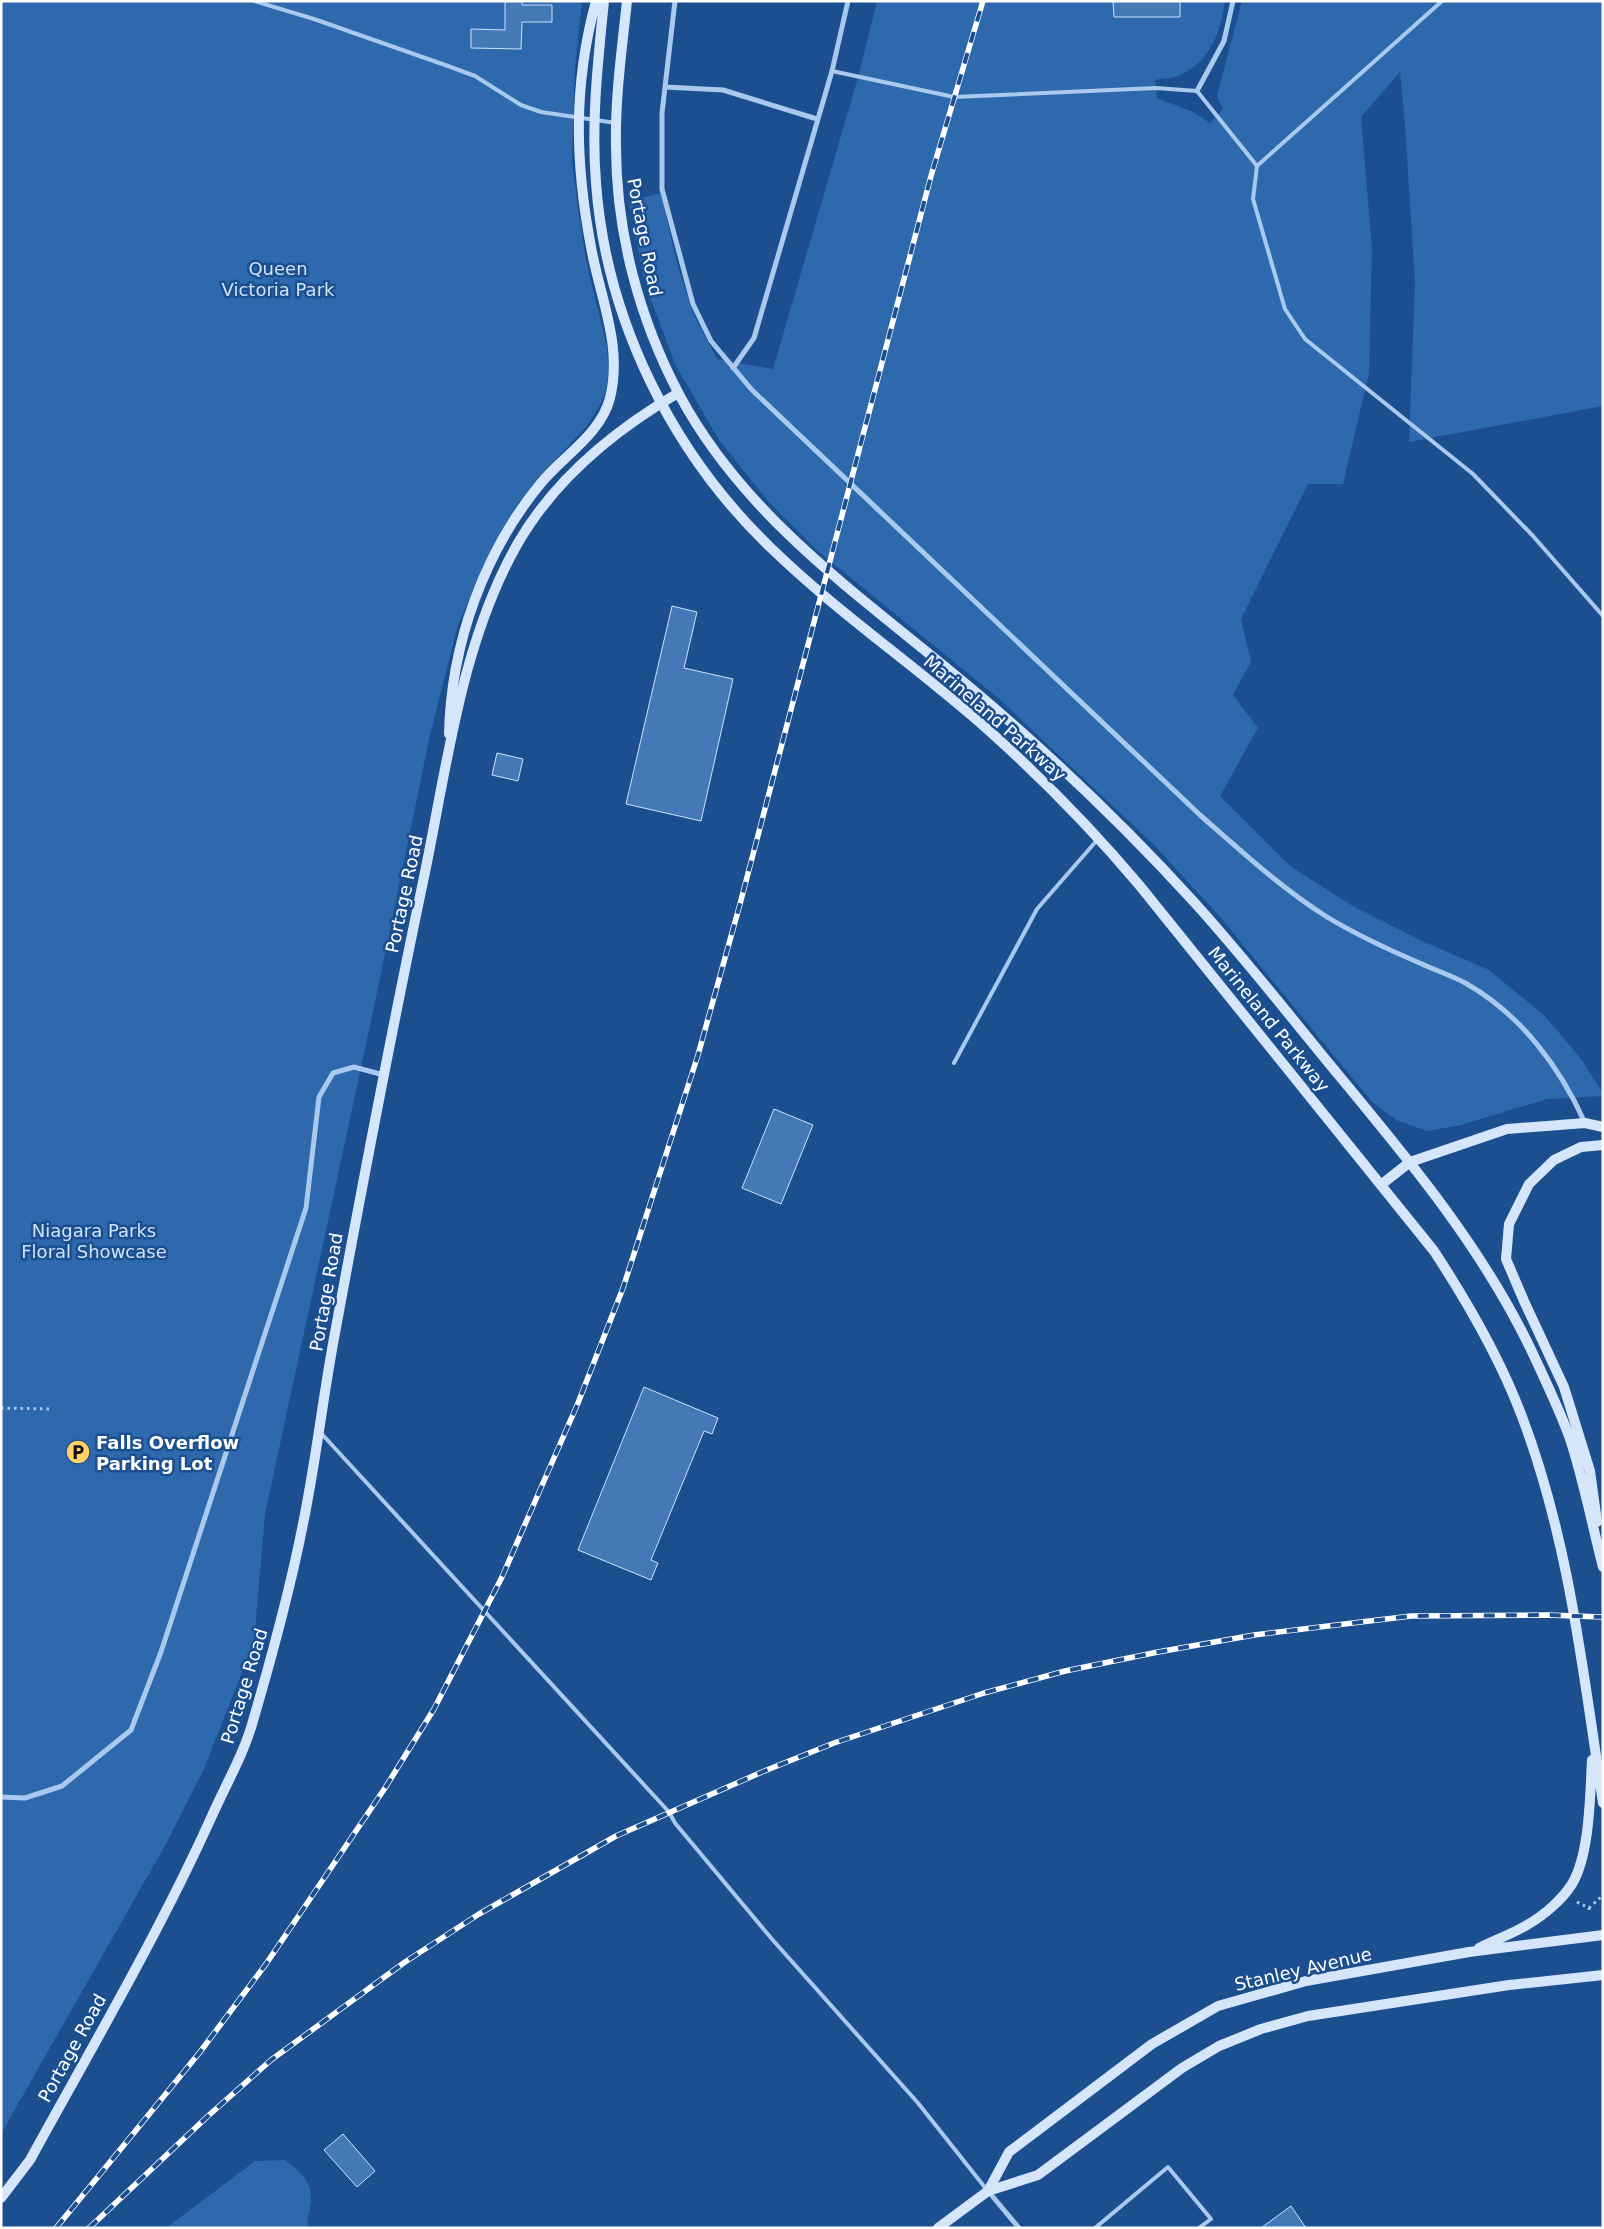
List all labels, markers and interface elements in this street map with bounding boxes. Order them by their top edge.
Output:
street label: Portage Road [623,176,667,298]
park label: Queen Victoria Park [222,258,335,300]
street label: Marineland Parkway [920,651,1071,786]
street label: Portage Road [381,833,427,955]
street label: Marineland Parkway [1204,942,1334,1096]
park label: Niagara Parks Floral Showcase [21,1220,167,1262]
street label: Portage Road [305,1231,347,1353]
place label: Falls Overflow Parking Lot [96,1432,239,1474]
parking icon: Falls Overflow Parking Lot [65,1439,91,1465]
street label: Portage Road [216,1625,272,1747]
street label: Stanley Avenue [1232,1943,1374,1995]
street label: Portage Road [34,1990,110,2106]

